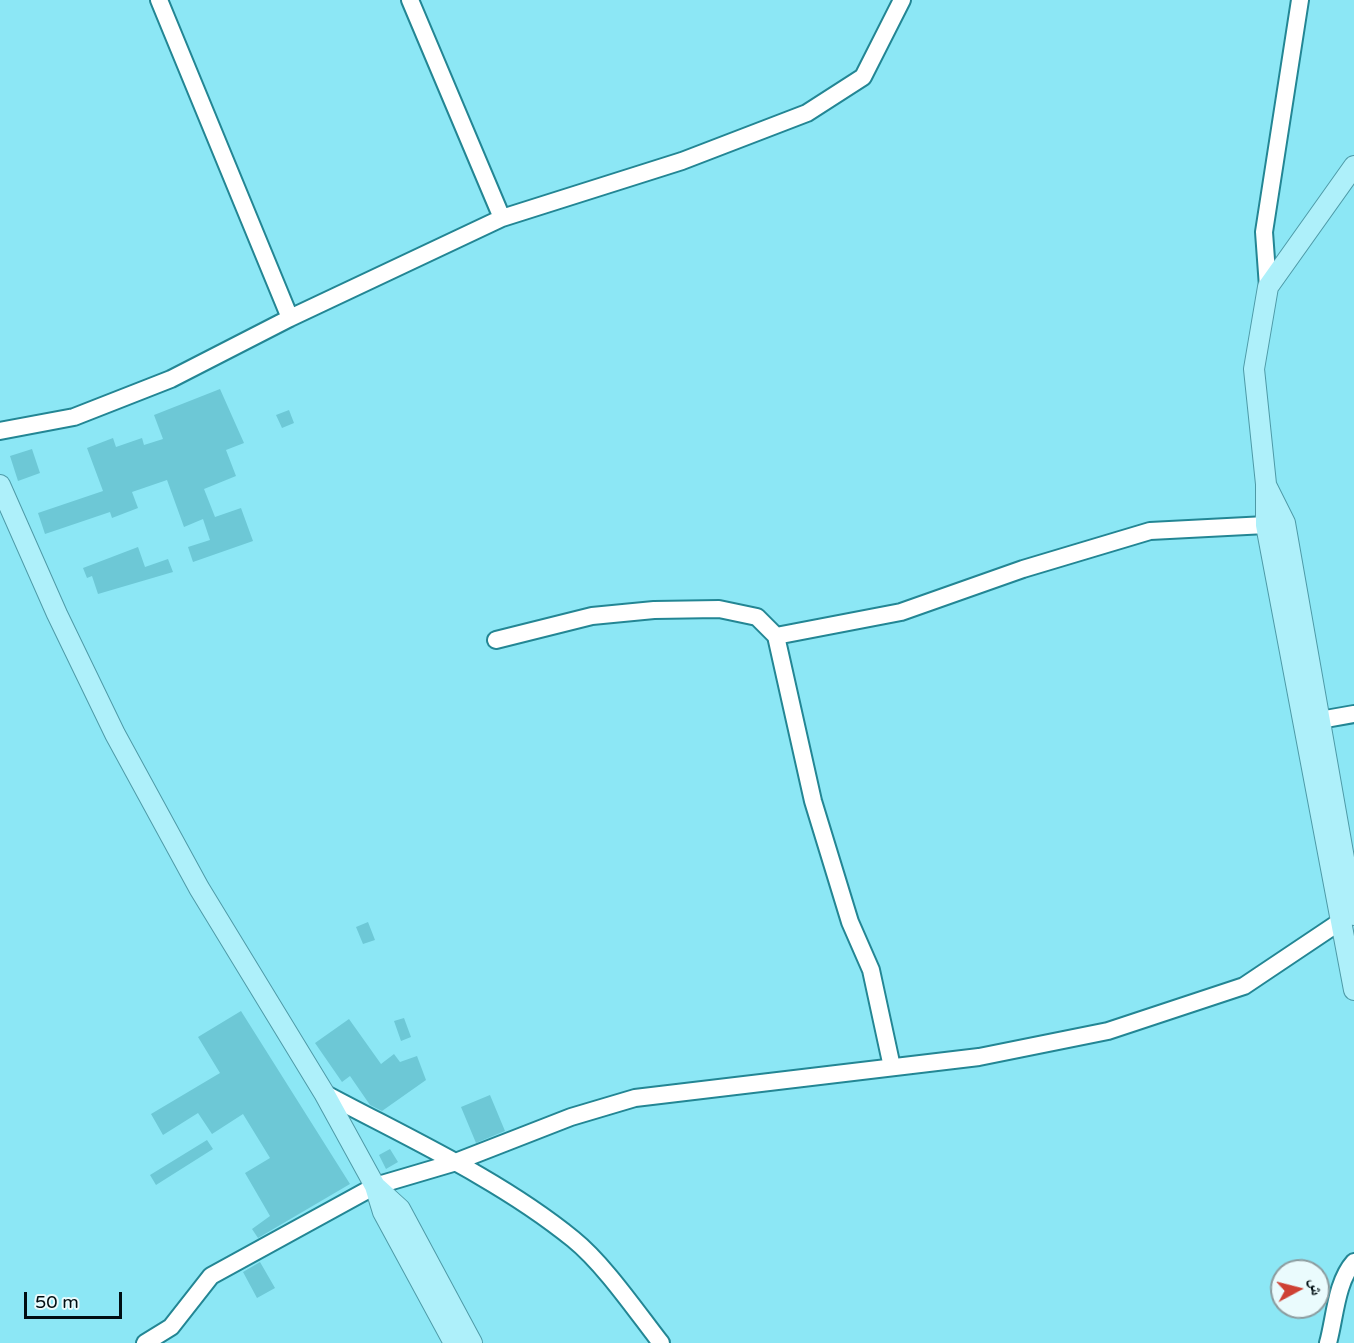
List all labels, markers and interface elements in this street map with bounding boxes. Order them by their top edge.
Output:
north arrow [1270,1259,1330,1319]
text: ش [1305,1277,1327,1297]
scale bar [27,1280,124,1318]
text: 50 m [35,1291,79,1313]

